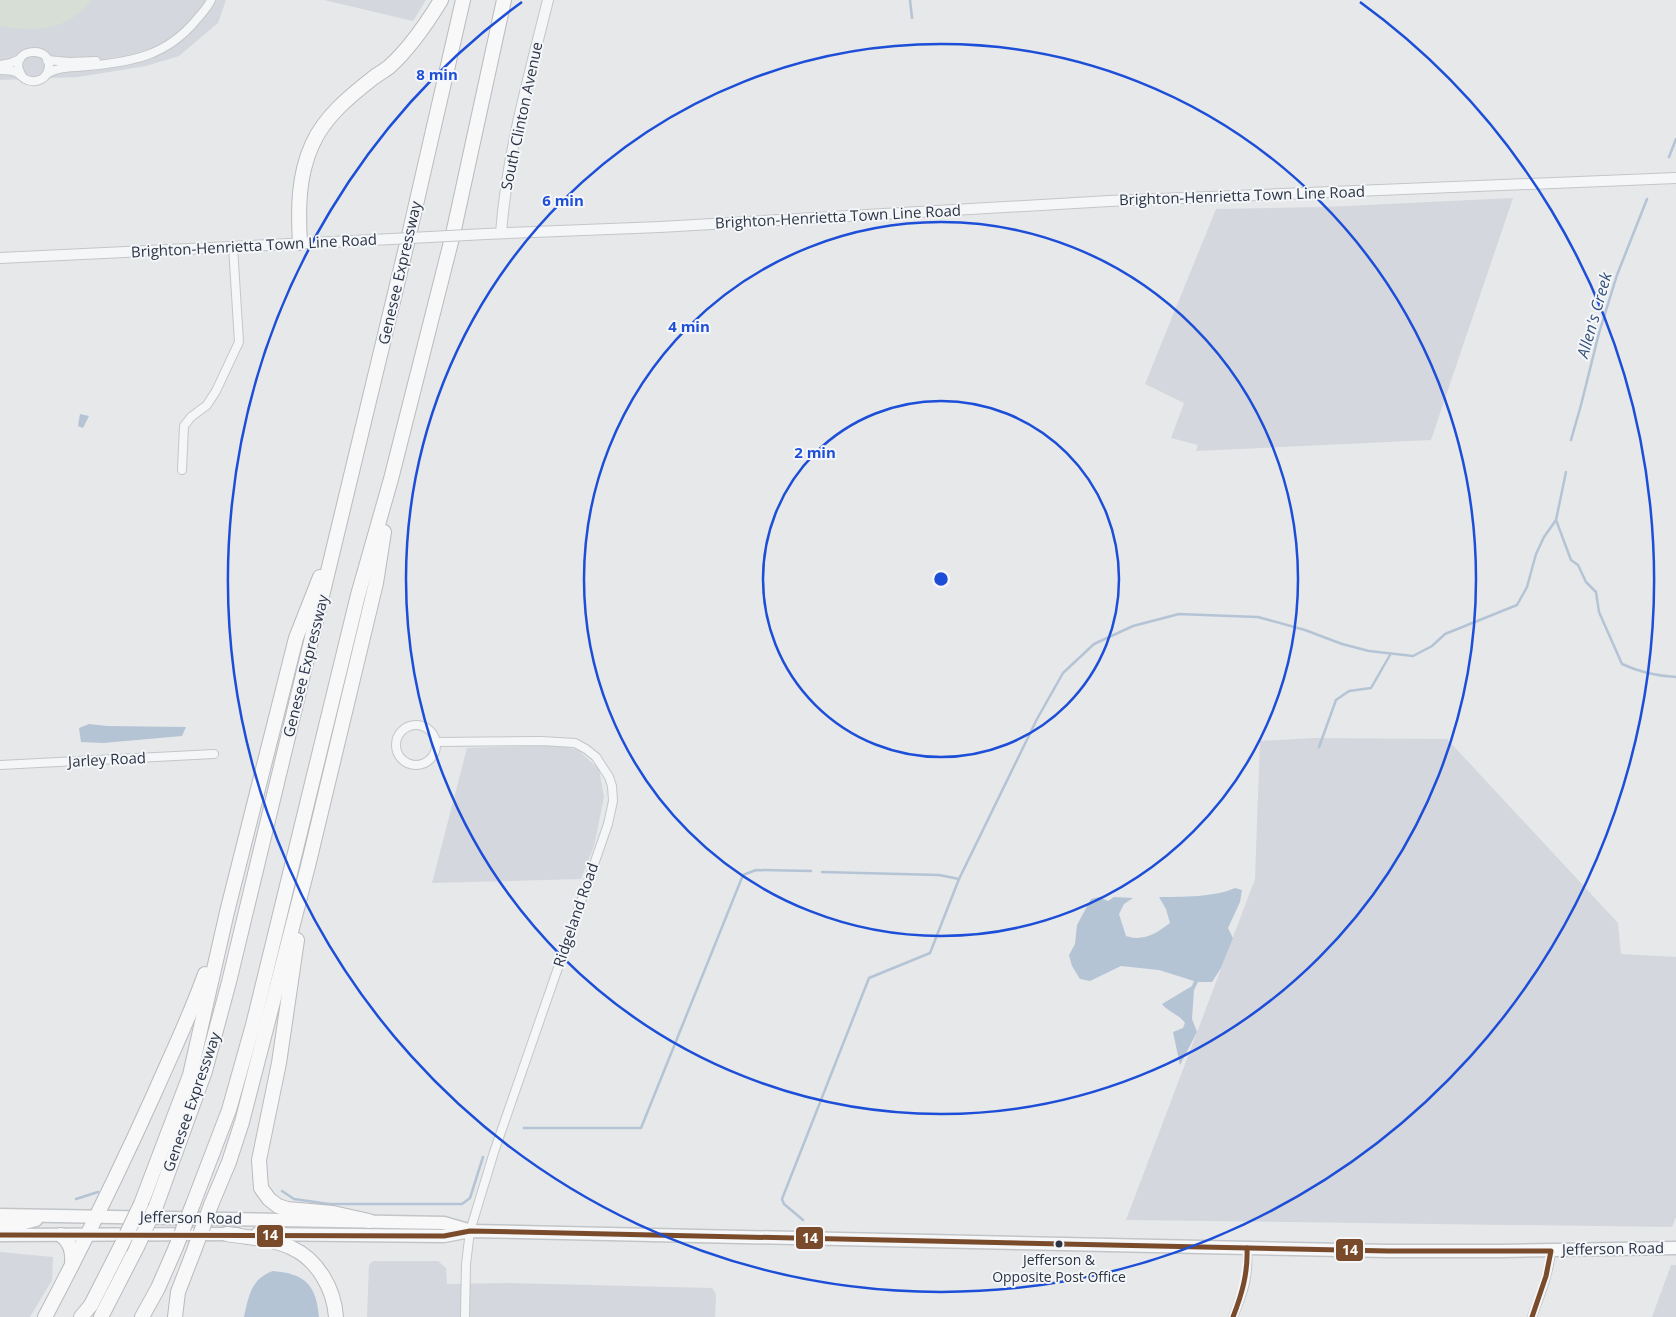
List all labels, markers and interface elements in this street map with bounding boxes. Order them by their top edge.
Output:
street label: South Clinton Avenue [496,40,546,192]
text: 8 min [416,64,458,84]
street label: Brighton-Henrietta Town Line Road [1119,181,1365,209]
text: 6 min [542,190,584,210]
street label: Genesee Expressway [373,199,425,346]
street label: Brighton-Henrietta Town Line Road [714,200,961,232]
street label: Brighton-Henrietta Town Line Road [130,229,377,261]
water label: Allen's Creek [1571,268,1617,361]
text: 4 min [668,316,710,336]
text: 2 min [794,442,836,462]
centre of rings [932,570,950,588]
street label: Genesee Expressway [278,592,333,739]
street label: Jarley Road [66,747,146,771]
street label: Ridgeland Road [548,860,602,969]
street label: Genesee Expressway [158,1029,225,1174]
street label: Jefferson Road [138,1206,242,1228]
line badge: 14 [256,1224,284,1248]
text: 14 [262,1225,278,1244]
line badge: 14 [795,1226,824,1250]
text: 14 [802,1228,818,1247]
street label: Jefferson Road [1560,1237,1664,1259]
line badge: 14 [1335,1238,1364,1262]
marker: Jefferson & Opposite Post Office [1054,1239,1064,1249]
text: 14 [1342,1240,1358,1259]
place label: Jefferson & Opposite Post Office [992,1250,1126,1286]

